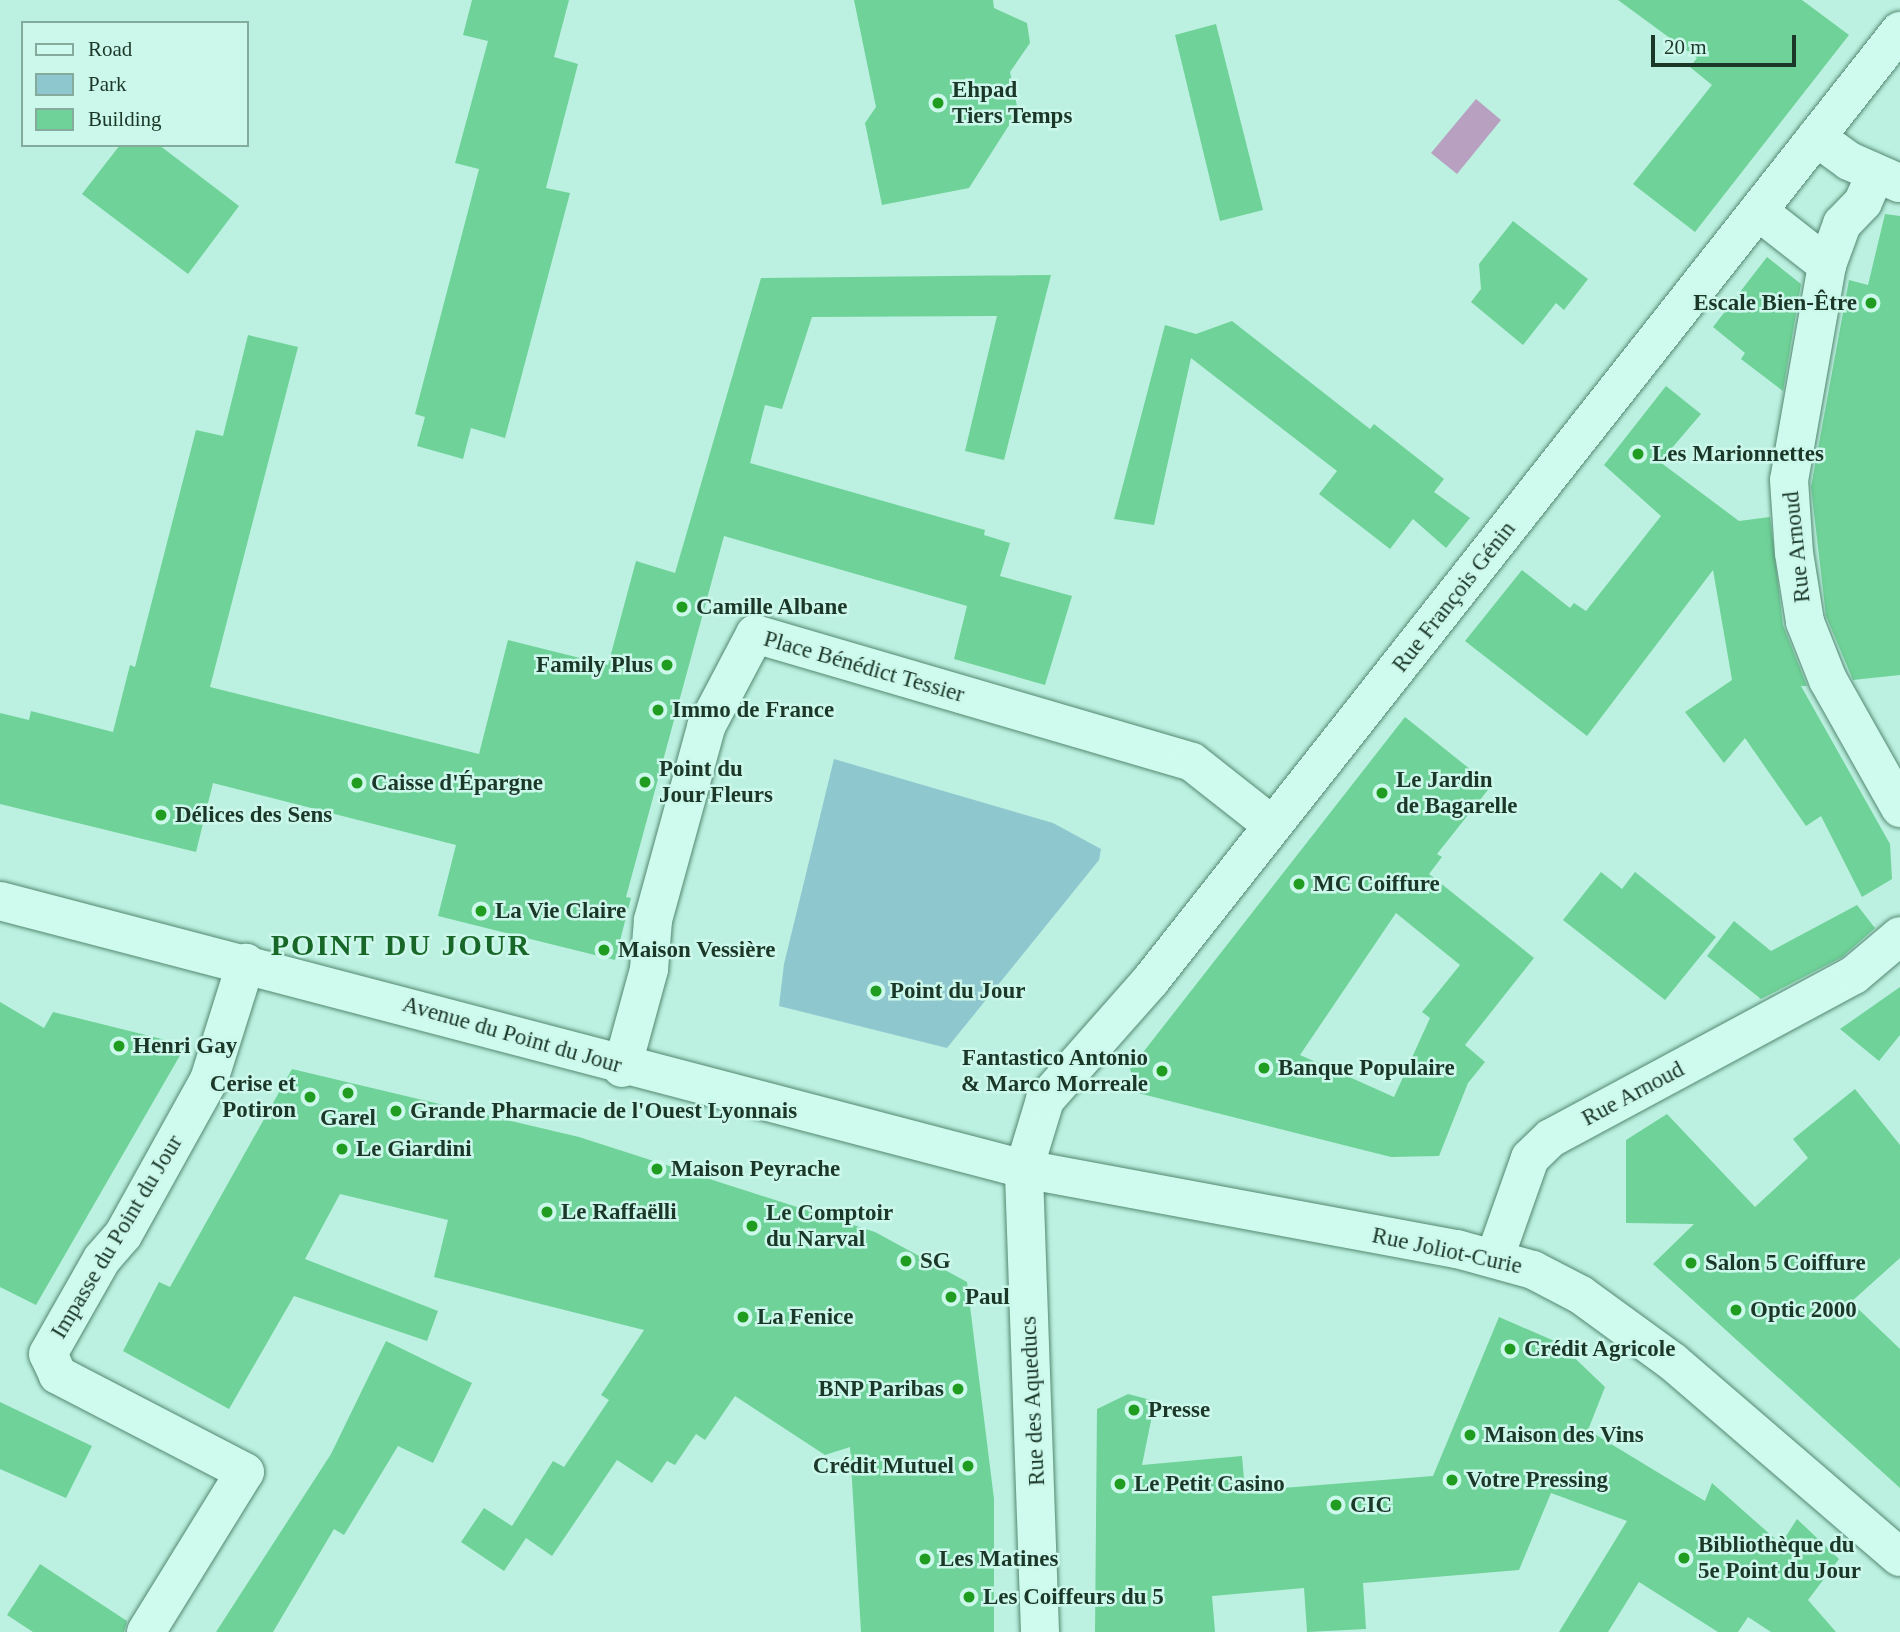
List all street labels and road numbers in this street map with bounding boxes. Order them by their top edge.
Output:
street label: Rue Arnoud [1777,489,1817,605]
street label: Rue François Génin [1386,516,1522,678]
street label: Place Bénédict Tessier [760,625,968,709]
street label: Avenue du Point du Jour [399,990,625,1080]
street label: Rue Arnoud [1577,1055,1689,1133]
street label: Impasse du Point du Jour [45,1130,189,1344]
street label: Rue Joliot-Curie [1369,1222,1525,1280]
street label: Rue des Aqueducs [1015,1315,1051,1487]

